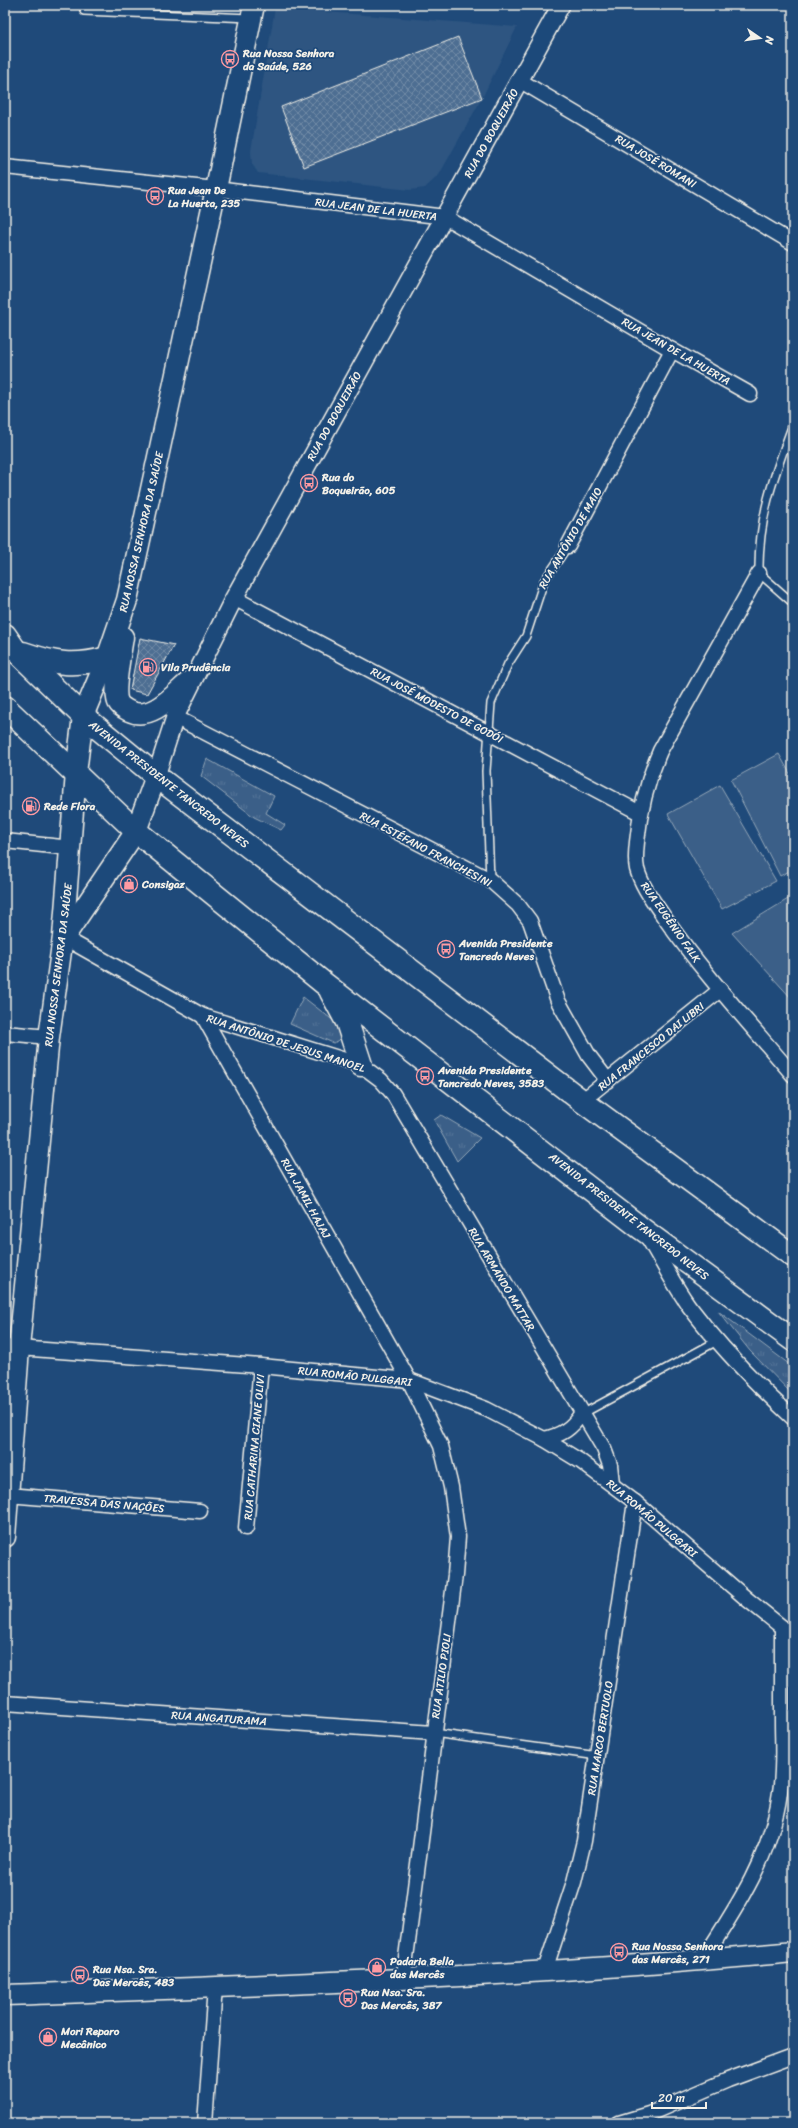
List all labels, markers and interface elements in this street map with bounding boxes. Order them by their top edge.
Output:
north arrow [740,18,780,58]
text: N [759,33,780,46]
place label: Rua Nossa Senhora da Saúde, 526 [242,44,335,76]
bus stop icon: Rua Nossa Senhora da Saúde, 526 [220,49,240,69]
street label: RUA DO BOQUEIRÃO [459,85,524,182]
street label: RUA JOSÉ ROMANI [611,130,701,194]
place label: Rua Jean De La Huerta, 235 [167,181,240,213]
bus stop icon: Rua Jean De La Huerta, 235 [145,186,165,206]
street label: RUA JEAN DE LA HUERTA [314,193,438,226]
street label: RUA JEAN DE LA HUERTA [618,313,734,390]
street label: RUA DO BOQUEIRÃO [302,368,367,465]
street label: RUA NOSSA SENHORA DA SAÚDE [114,449,169,614]
place label: Rua do Boqueirão, 605 [321,468,396,500]
bus stop icon: Rua do Boqueirão, 605 [299,473,319,493]
street label: RUA ANTÔNIO DE MAIO [533,484,607,593]
fuel station icon: Vila Prudência [138,657,158,677]
place label: Vila Prudência [161,658,231,677]
street label: RUA JOSÉ MODESTO DE GODÓI [367,662,507,749]
street label: AVENIDA PRESIDENTE TANCREDO NEVES [83,715,253,853]
fuel station icon: Rede Flora [21,796,41,816]
place label: Rede Flora [43,797,96,816]
street label: RUA ESTÉFANO FRANCHESINI [356,806,496,893]
shop icon: Consigaz [119,874,139,894]
place label: Consigaz [141,875,186,894]
street label: RUA EUGÊNIO FALK [636,878,706,967]
street label: RUA NOSSA SENHORA DA SAÚDE [39,882,78,1048]
place label: Avenida Presidente Tancredo Neves [458,934,553,966]
bus stop icon: Avenida Presidente Tancredo Neves [436,939,456,959]
street label: RUA FRANCESCO DAI LIBRI [594,997,709,1096]
street label: RUA ANTÔNIO DE JESUS MANOEL [204,1009,367,1078]
place label: Avenida Presidente Tancredo Neves, 3583 [437,1061,545,1093]
bus stop icon: Avenida Presidente Tancredo Neves, 3583 [415,1066,435,1086]
street label: AVENIDA PRESIDENTE TANCREDO NEVES [543,1147,713,1285]
street label: RUA JAMIL HAJAJ [276,1155,336,1243]
street label: RUA ARMANDO MATTAR [463,1224,540,1335]
street label: RUA ROMÃO PULGGARI [297,1361,413,1392]
street label: RUA CATHARINA CIANE OLIVI [239,1373,270,1521]
street label: RUA ROMÃO PULGGARI [602,1474,702,1563]
street label: TRAVESSA DAS NAÇÕES [43,1489,165,1518]
street label: RUA ATILIO PIOLI [426,1632,457,1720]
street label: RUA MARCO BERTUOLO [582,1680,619,1797]
street label: RUA ANGATURAMA [171,1706,267,1731]
place label: Rua Nossa Senhora das Mercês, 271 [631,1937,724,1969]
bus stop icon: Rua Nossa Senhora das Mercês, 271 [609,1942,629,1962]
place label: Padaria Bella das Mercês [390,1952,454,1984]
shop icon: Padaria Bella das Mercês [367,1957,387,1977]
place label: Rua Nsa. Sra. Das Mercês, 483 [92,1960,175,1992]
bus stop icon: Rua Nsa. Sra. Das Mercês, 483 [70,1965,90,1985]
place label: Rua Nsa. Sra. Das Mercês, 387 [360,1983,443,2015]
bus stop icon: Rua Nsa. Sra. Das Mercês, 387 [338,1988,358,2008]
place label: Mori Reparo Mecânico [60,2022,120,2054]
shop icon: Mori Reparo Mecânico [38,2027,58,2047]
scale bar [652,2084,706,2110]
text: 20 m [658,2087,685,2109]

